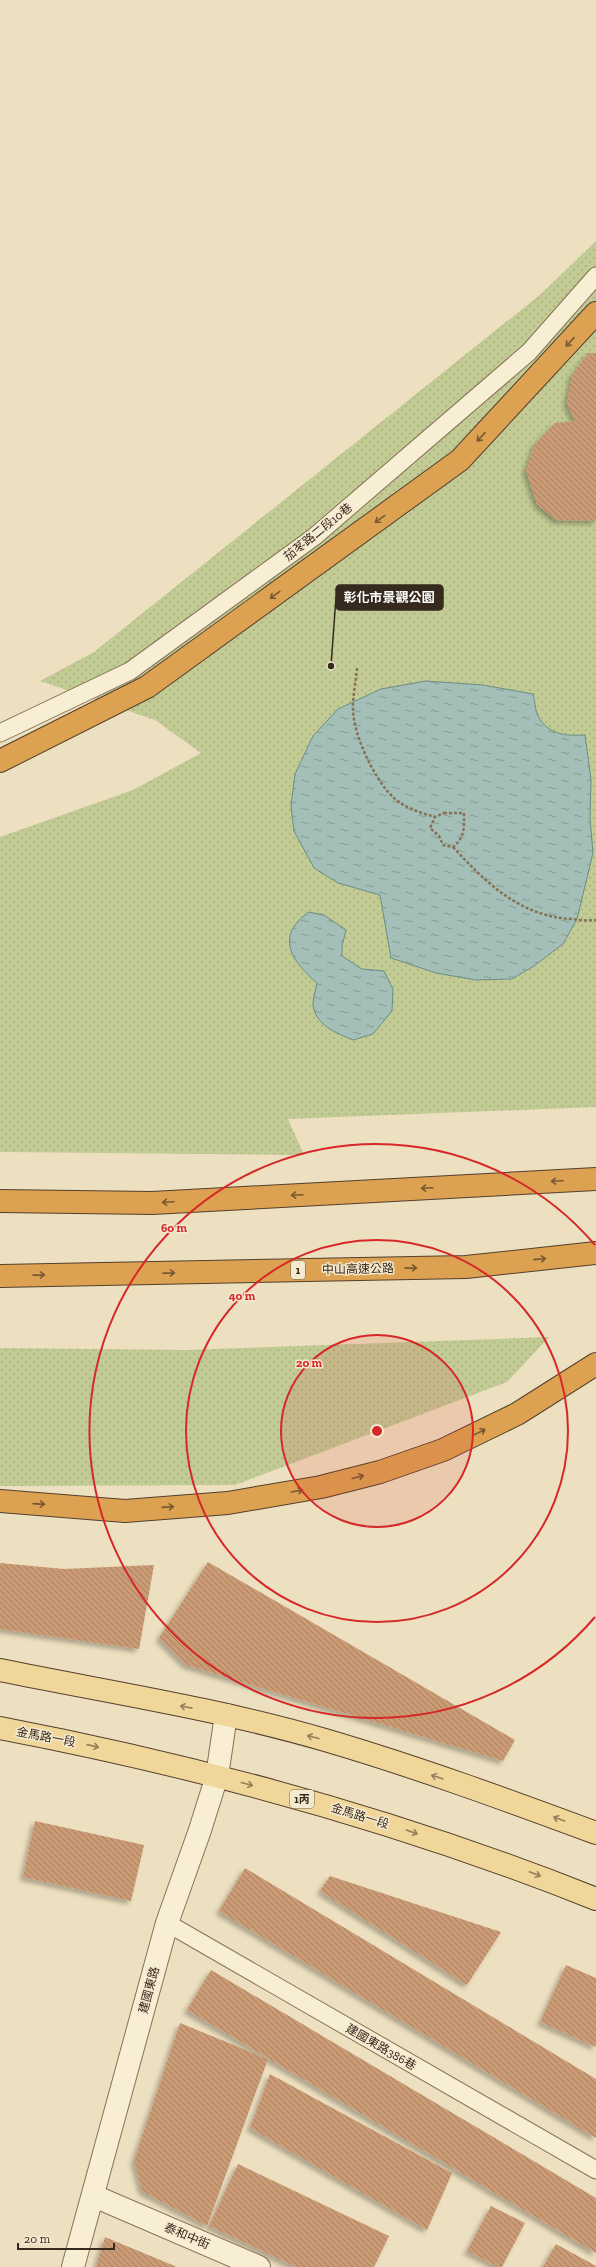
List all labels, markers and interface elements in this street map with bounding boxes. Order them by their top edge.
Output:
one-way arrow [565,337,574,347]
one-way arrow [477,432,486,443]
street label: 茄苳路二段10巷 [281,500,355,564]
one-way arrow [375,515,386,523]
callout: 彰化市景觀公園 [336,585,443,610]
text: 彰化市景觀公園 [343,590,435,605]
one-way arrow [270,591,281,599]
one-way arrow [551,1178,564,1185]
one-way arrow [421,1185,434,1192]
one-way arrow [291,1191,304,1199]
one-way arrow [162,1198,175,1205]
text: 60 m [161,1221,188,1235]
one-way arrow [534,1255,547,1263]
road number: 1 [291,1261,305,1279]
street label: 中山高速公路 [322,1261,394,1277]
one-way arrow [404,1264,417,1272]
one-way arrow [162,1269,175,1276]
one-way arrow [32,1271,45,1279]
text: 40 m [229,1289,256,1303]
text: 20 m [296,1356,323,1370]
centre of rings [370,1424,384,1438]
one-way arrow [474,1428,486,1435]
one-way arrow [352,1473,365,1481]
one-way arrow [290,1487,303,1495]
one-way arrow [32,1500,45,1507]
one-way arrow [162,1504,175,1511]
one-way arrow [180,1703,193,1711]
street label: 金馬路一段 [15,1724,77,1750]
one-way arrow [307,1733,320,1740]
one-way arrow [86,1743,99,1751]
one-way arrow [431,1772,443,1780]
one-way arrow [240,1781,253,1788]
road number: 1丙 [290,1790,314,1808]
street label: 金馬路一段 [329,1801,391,1831]
one-way arrow [554,1815,566,1823]
one-way arrow [405,1829,418,1836]
one-way arrow [528,1871,540,1879]
street label: 建國東路 [136,1965,162,2015]
street label: 建國東路386巷 [343,2021,419,2073]
street label: 泰和中街 [162,2220,212,2252]
scale bar [18,2225,114,2251]
text: 20 m [24,2232,51,2246]

